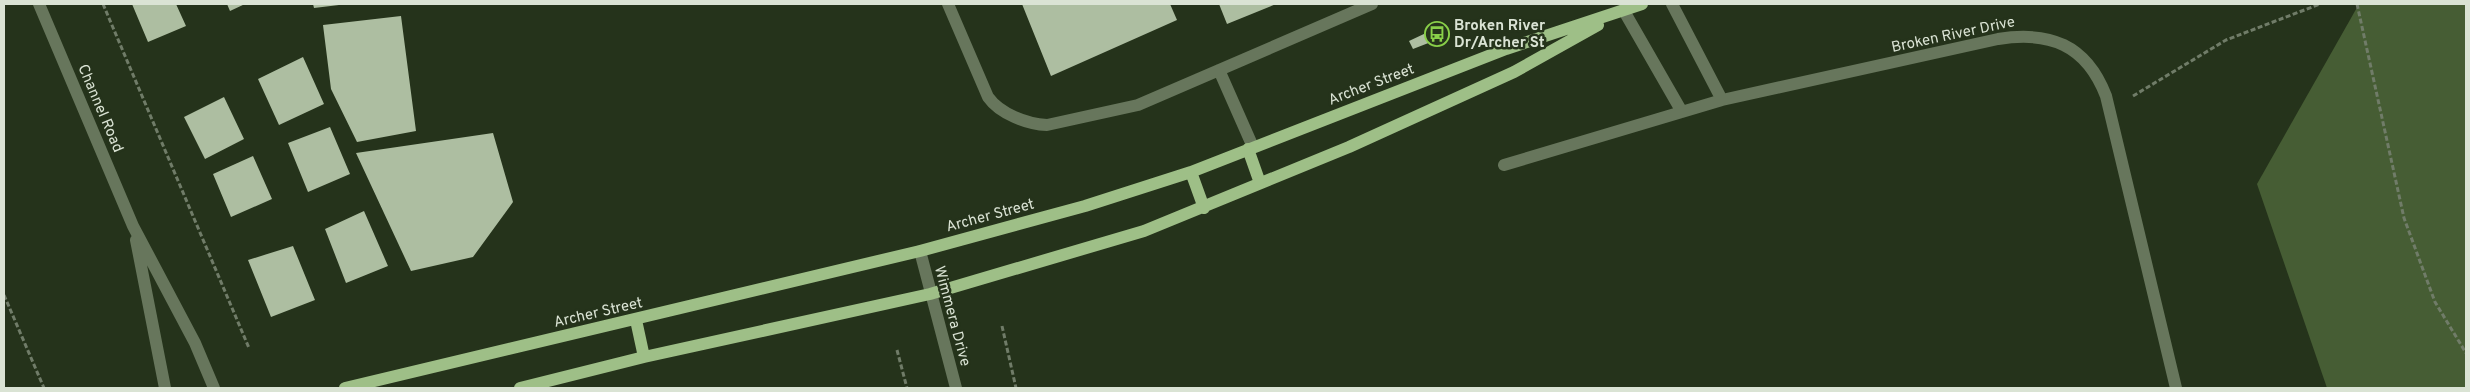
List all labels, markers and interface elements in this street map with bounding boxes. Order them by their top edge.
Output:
street label: Broken River Drive [1890,13,2017,58]
place label: Broken River Dr/Archer St [1454,17,1546,53]
bus stop icon: Broken River Dr/Archer St [1424,21,1450,47]
street label: Archer Street [1326,60,1417,111]
street label: Channel Road [73,62,127,156]
street label: Archer Street [944,196,1037,237]
street label: Wimmera Drive [929,264,974,369]
street label: Archer Street [552,294,645,333]

